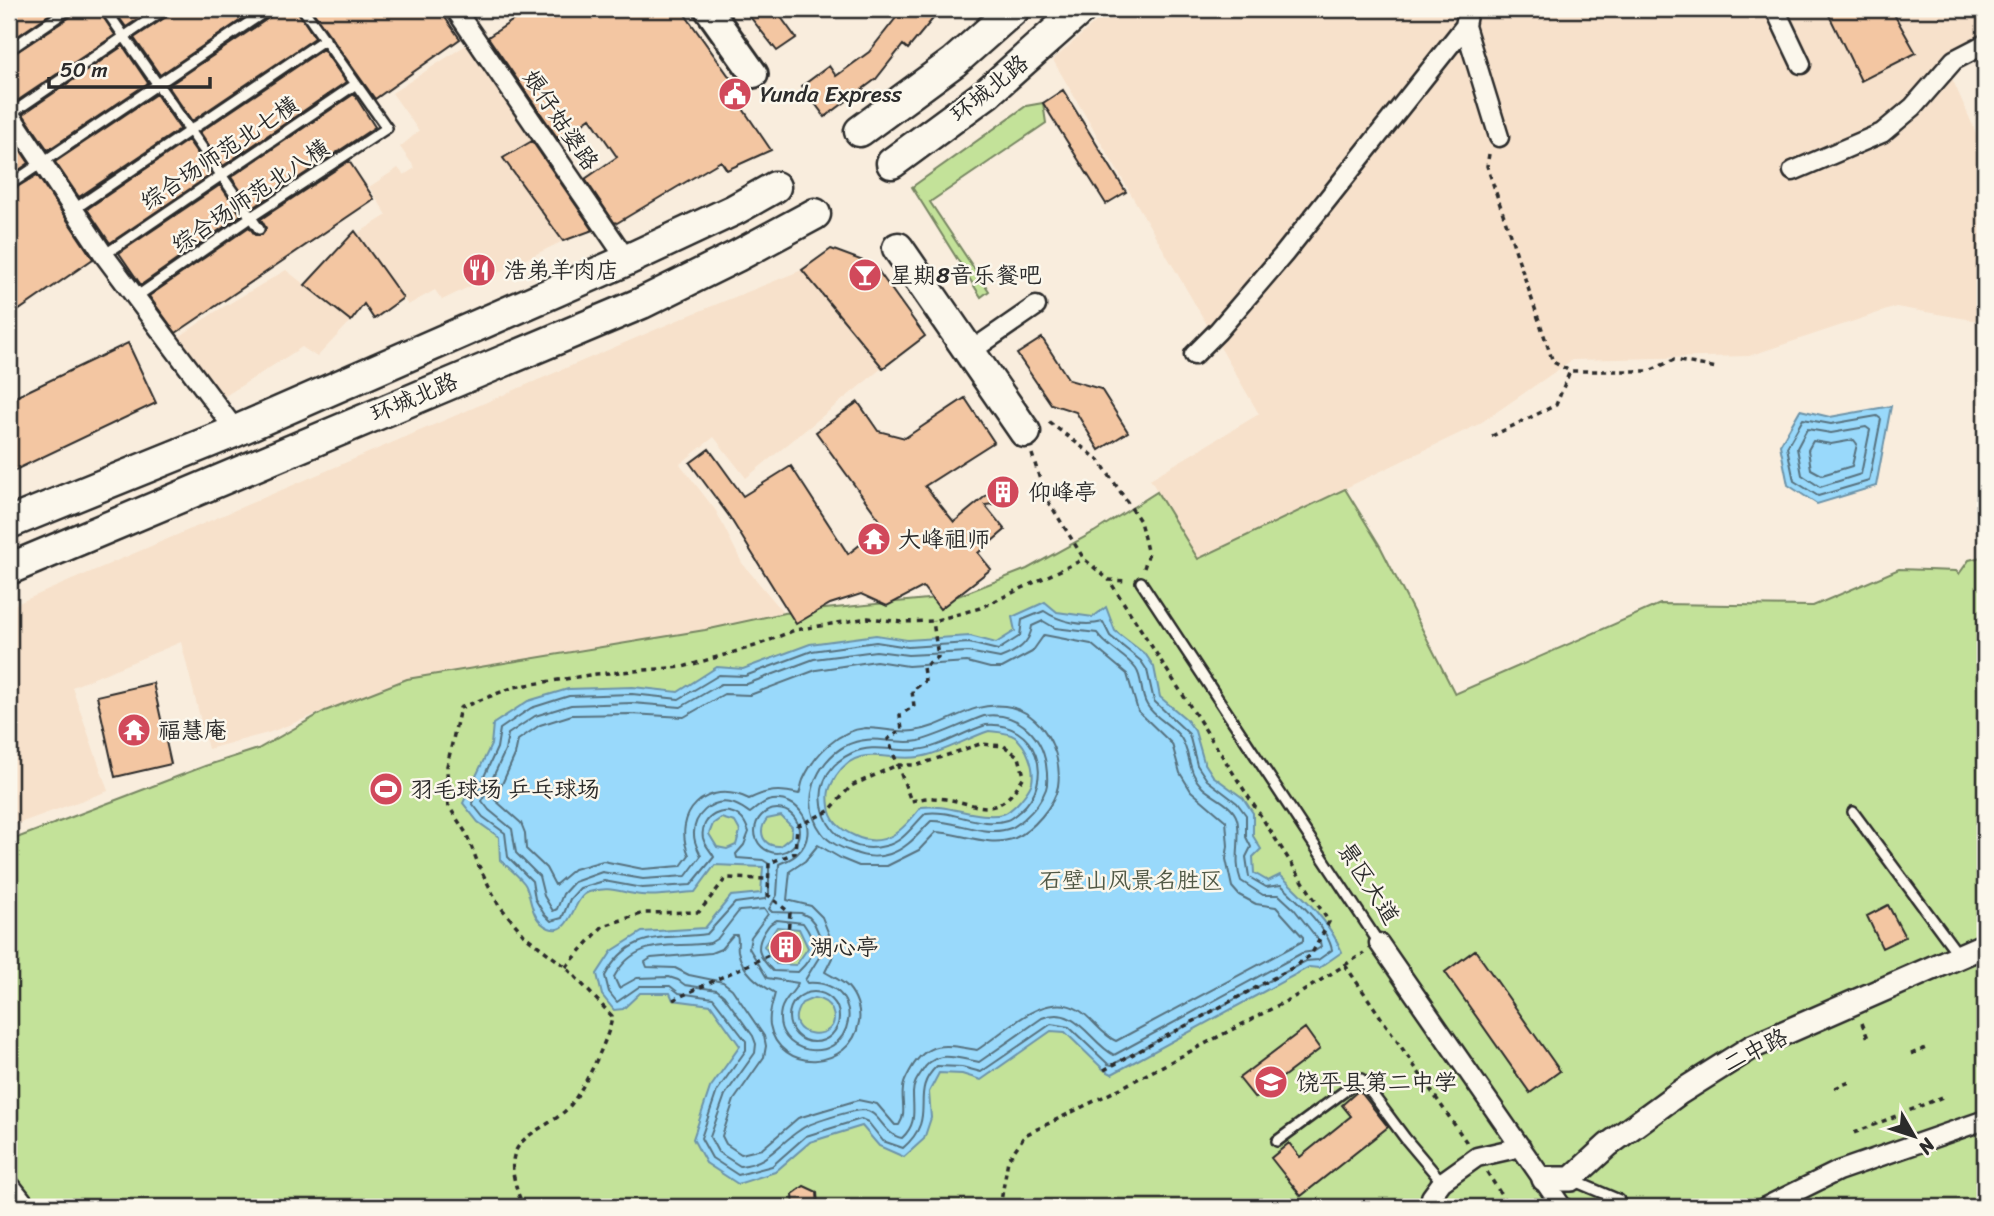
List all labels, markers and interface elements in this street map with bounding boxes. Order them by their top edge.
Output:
street label: 环城北路 [941,44,1038,133]
scale bar [49,46,210,90]
text: 50 m [60,51,108,89]
street label: 娘仔姑婆路 [511,61,610,179]
place label: Yunda Express [760,74,902,115]
public building icon: Yunda Express [716,75,754,113]
street label: 综合场师范北七横 [132,85,307,222]
street label: 综合场师范北八横 [163,128,338,265]
place label: 浩弟羊肉店 [504,250,619,291]
restaurant icon: 浩弟羊肉店 [460,251,498,289]
place label: 星期8音乐餐吧 [890,255,1042,296]
bar icon: 星期8音乐餐吧 [846,256,884,294]
street label: 环城北路 [364,361,465,434]
place label: 仰峰亭 [1028,472,1097,513]
building icon: 仰峰亭 [984,473,1022,511]
place label: 大峰祖师 [898,519,990,560]
temple icon: 大峰祖师 [855,520,893,558]
place label: 福慧庵 [158,710,227,751]
temple icon: 福慧庵 [115,711,153,749]
place label: 羽毛球场 乒乓球场 [410,769,600,810]
sports icon: 羽毛球场 乒乓球场 [367,770,405,808]
street label: 景区大道 [1326,834,1411,933]
park label: 石壁山风景名胜区 [1039,860,1223,901]
place label: 湖心亭 [810,927,879,968]
building icon: 湖心亭 [767,928,805,966]
street label: 二中路 [1715,1017,1795,1084]
place label: 饶平县第二中学 [1296,1062,1457,1103]
school or university icon: 饶平县第二中学 [1252,1063,1290,1101]
north arrow [1878,1100,1948,1170]
text: N [1909,1130,1944,1163]

